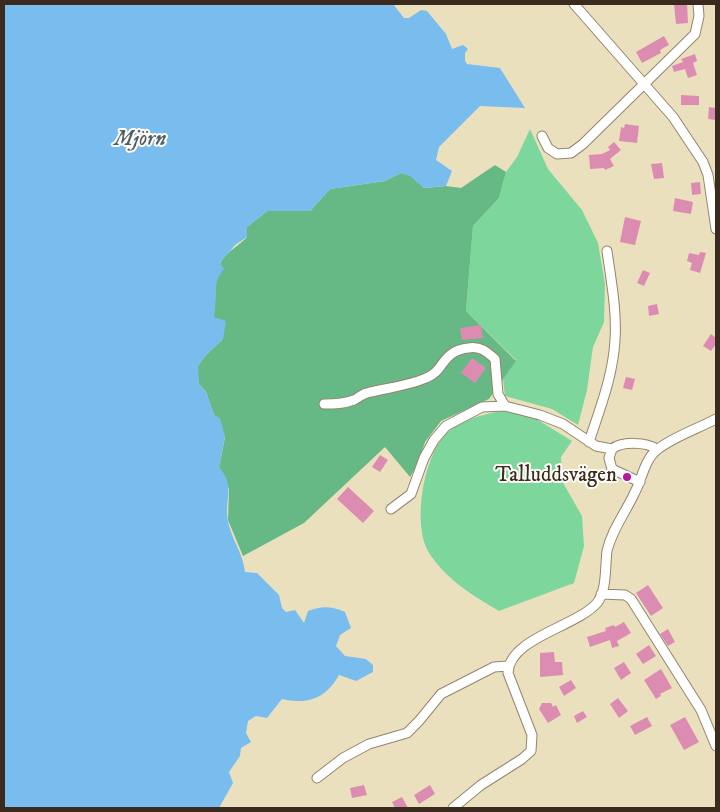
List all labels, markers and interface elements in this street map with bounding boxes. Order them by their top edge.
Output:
water label: Mjörn [114,127,166,153]
place label: Talluddsvägen [495,464,617,490]
marker: Talluddsvägen [621,471,633,483]

